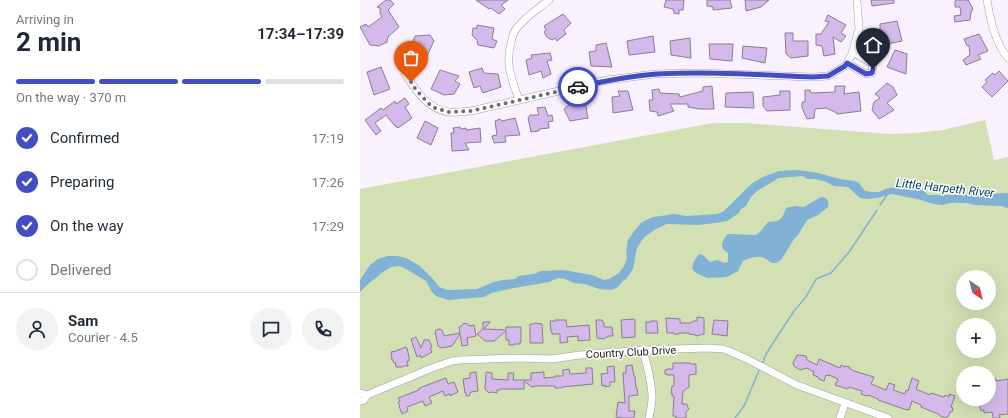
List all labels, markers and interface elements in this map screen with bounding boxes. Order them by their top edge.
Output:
text: Arriving in [16,12,74,27]
text: 17:34–17:39 [257,25,344,43]
text: 2 min [16,27,81,57]
pin [856,28,890,69]
icon: home [862,34,884,56]
pin [394,41,428,82]
icon: bag [400,47,422,69]
courier [558,67,598,107]
icon: car [567,76,589,98]
text: On the way · 370 m [16,90,126,105]
icon: check [16,127,38,149]
text: Confirmed [50,129,120,147]
text: 17:19 [312,131,344,146]
icon: check [16,171,38,193]
text: Preparing [50,173,114,191]
text: 17:26 [312,175,344,190]
water label: Little Harpeth River [895,176,996,200]
icon: check [16,215,38,237]
text: On the way [50,217,124,235]
text: 17:29 [312,219,344,234]
text: Delivered [50,261,112,279]
north arrow [956,270,996,310]
map controls [956,270,996,406]
button: person [16,308,58,350]
button: chat [250,308,292,350]
button: phone [302,308,344,350]
text: Sam [68,312,98,330]
button: + [956,318,996,358]
text: Courier · 4.5 [68,330,138,345]
street label: Country Club Drive [586,344,677,361]
button: − [956,366,996,406]

